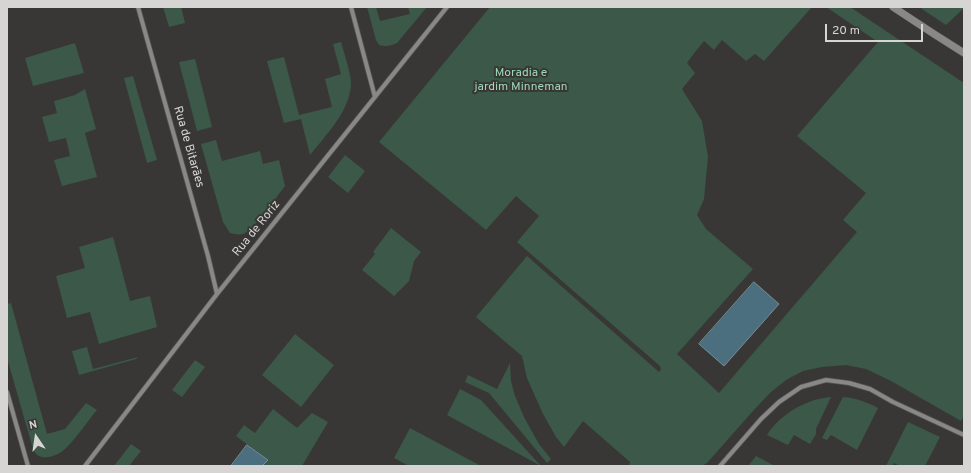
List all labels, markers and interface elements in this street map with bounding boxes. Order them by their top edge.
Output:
scale bar [827,16,925,42]
text: 20 m [832,23,860,39]
park label: Moradia e jardim Minneman [474,67,568,95]
street label: Rua de Bitarães [169,104,207,190]
street label: Rua de Roriz [230,198,284,260]
north arrow [16,417,56,457]
text: N [28,418,39,433]

